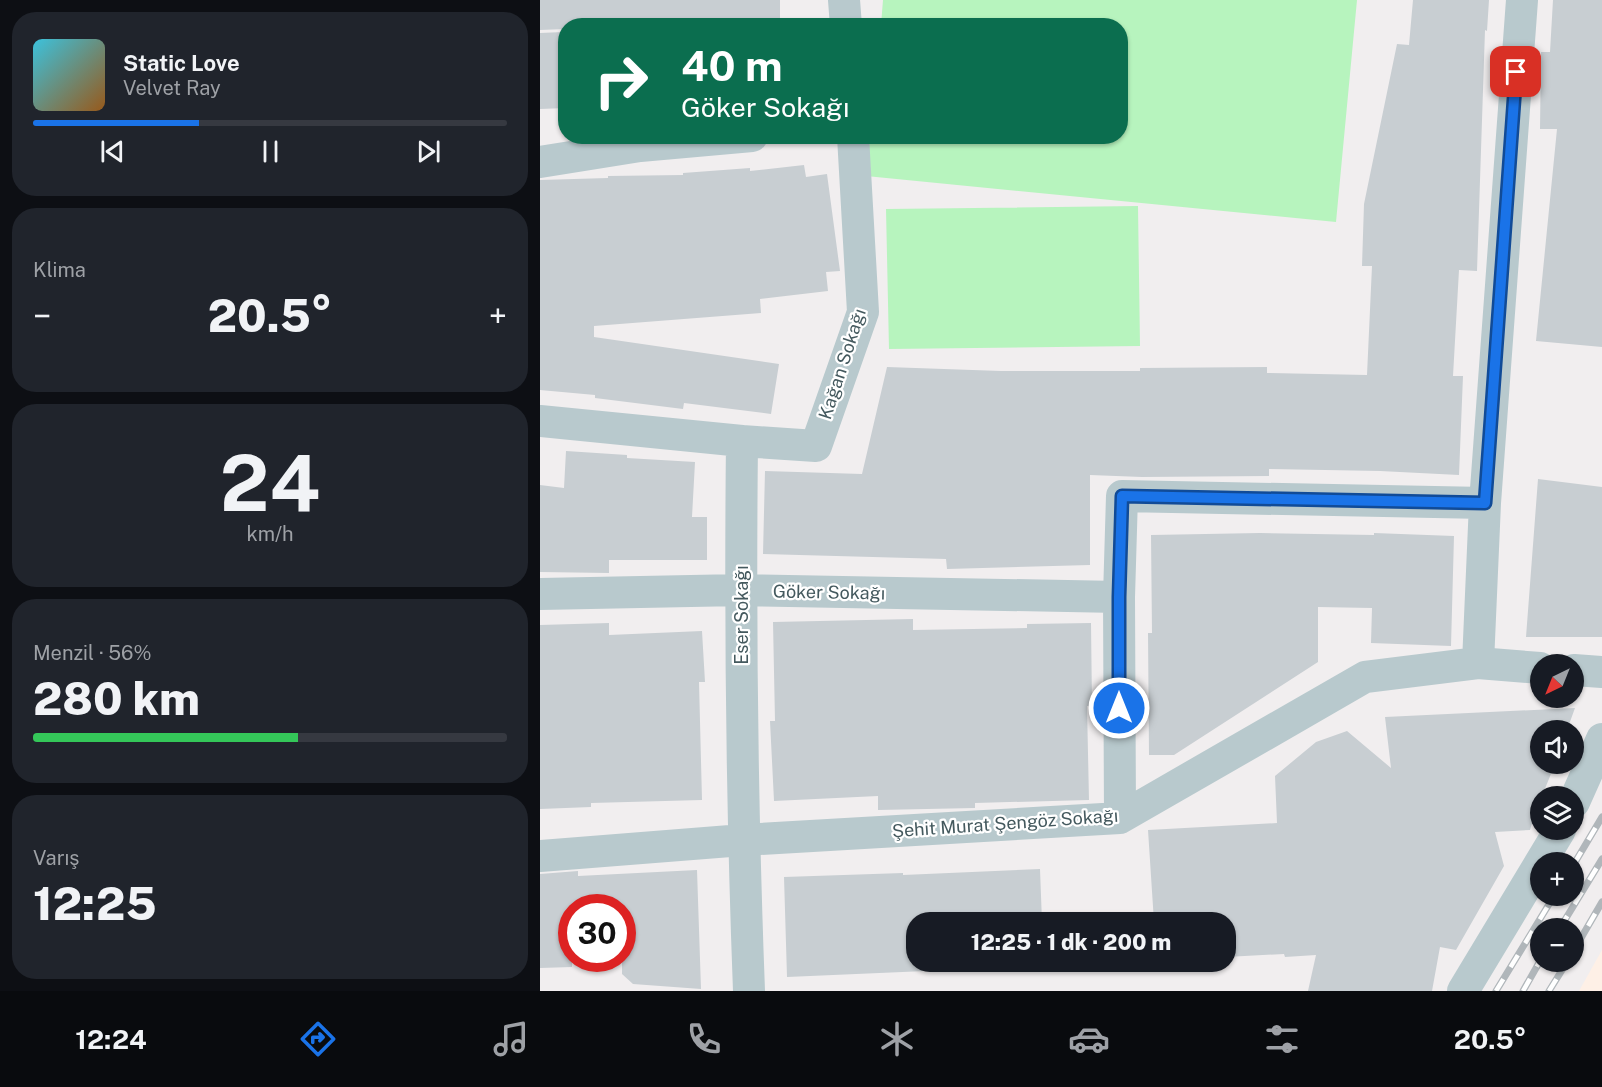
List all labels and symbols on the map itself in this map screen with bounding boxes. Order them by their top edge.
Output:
pin [1490,46,1541,97]
street label: Kağan Sokağı [814,306,870,422]
street label: Eser Sokağı [731,565,752,665]
street label: Göker Sokağı [773,581,885,603]
north arrow [1530,654,1584,708]
position arrow [1087,676,1151,740]
street label: Şehit Murat Şengöz Sokağı [891,805,1119,841]
speed limit sign: 30 [558,894,636,972]

